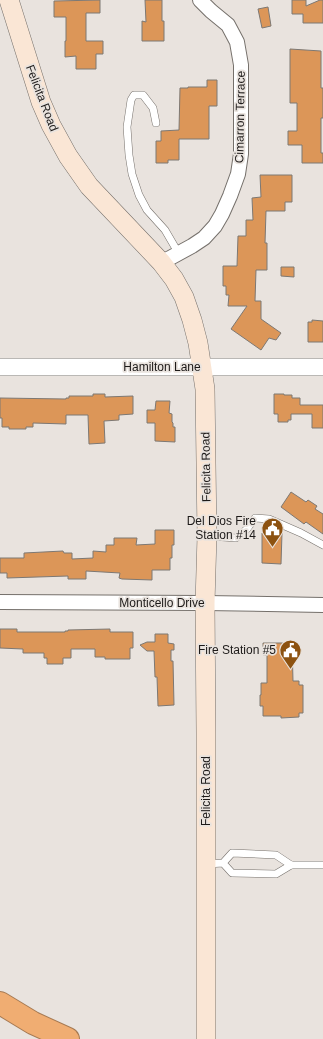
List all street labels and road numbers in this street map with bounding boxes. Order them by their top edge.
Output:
street label: Felicita Road [23,63,61,133]
street label: Cimarron Terrace [232,70,248,163]
street label: Hamilton Lane [123,360,201,374]
street label: Felicita Road [198,432,214,502]
street label: Monticello Drive [119,596,205,610]
street label: Felicita Road [199,756,213,826]

